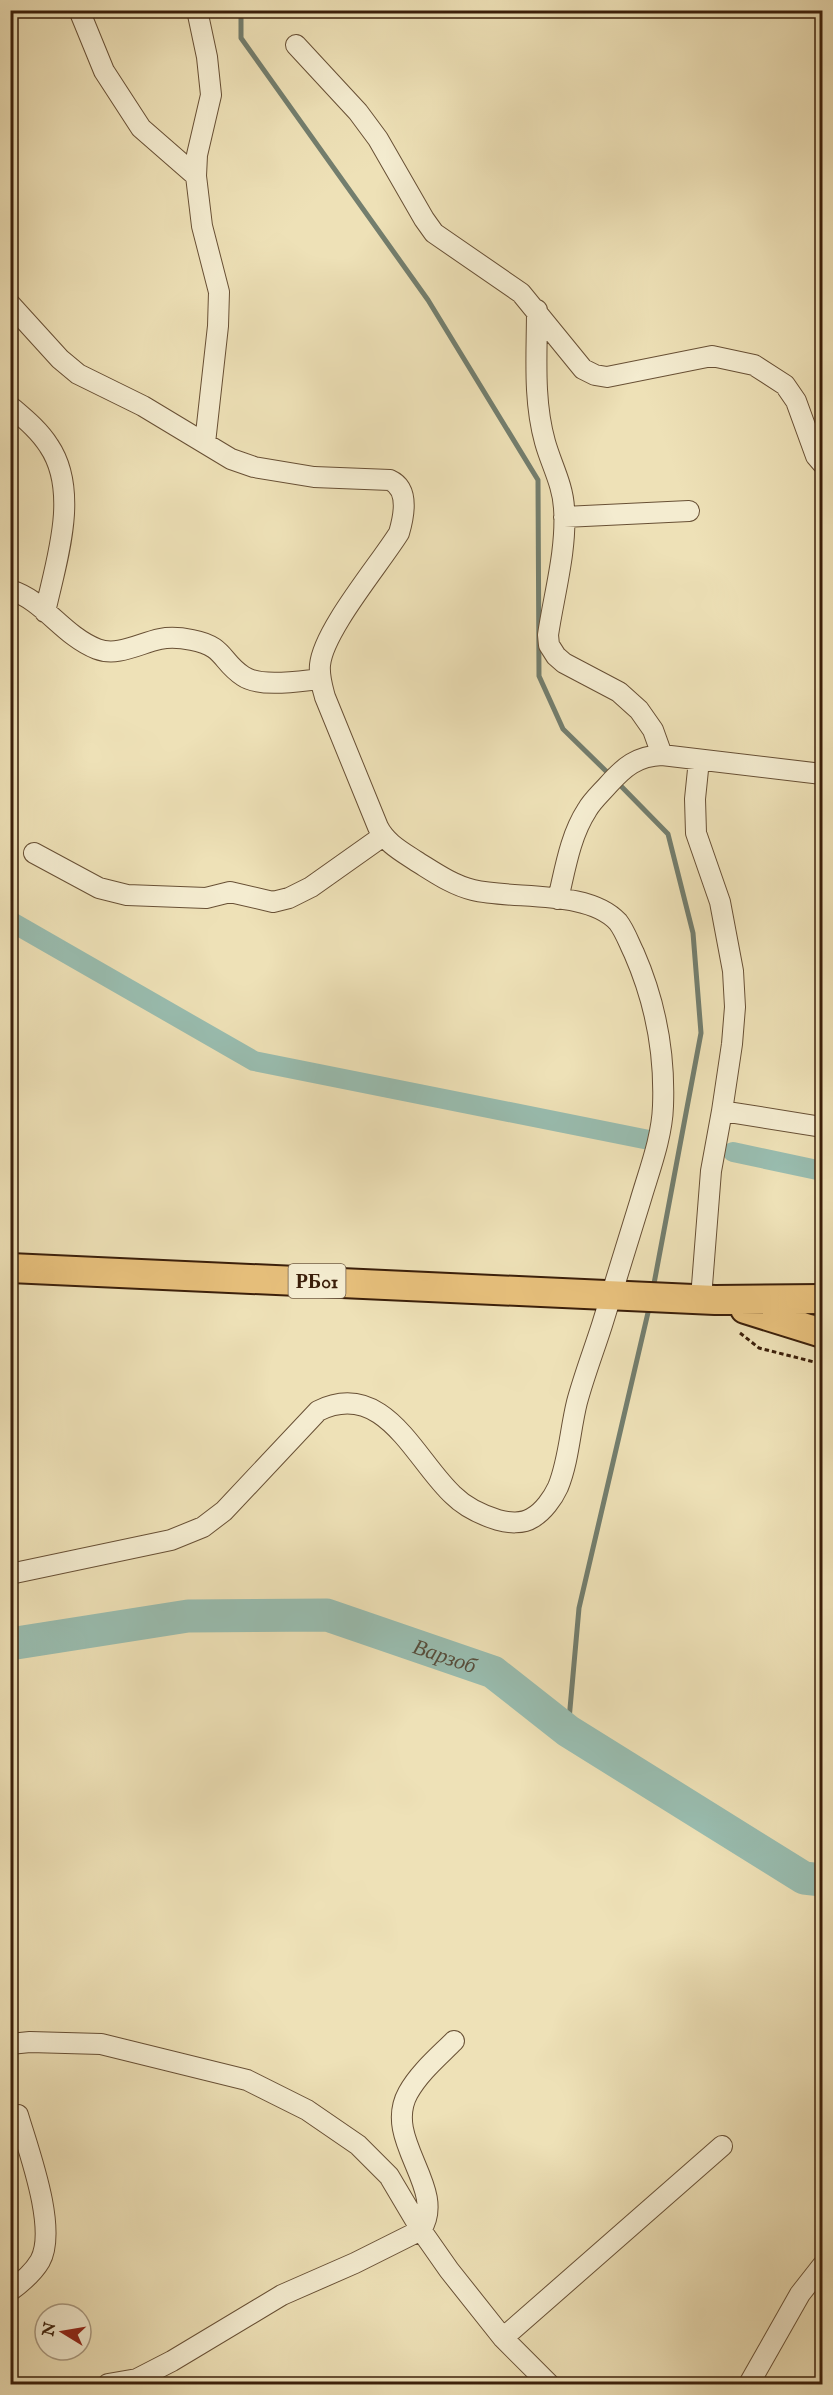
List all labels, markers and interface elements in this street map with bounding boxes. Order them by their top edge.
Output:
road number: РБ01 [288,1264,346,1298]
water label: Варзоб [409,1634,481,1682]
north arrow [33,2302,93,2362]
text: N [39,2321,61,2339]

